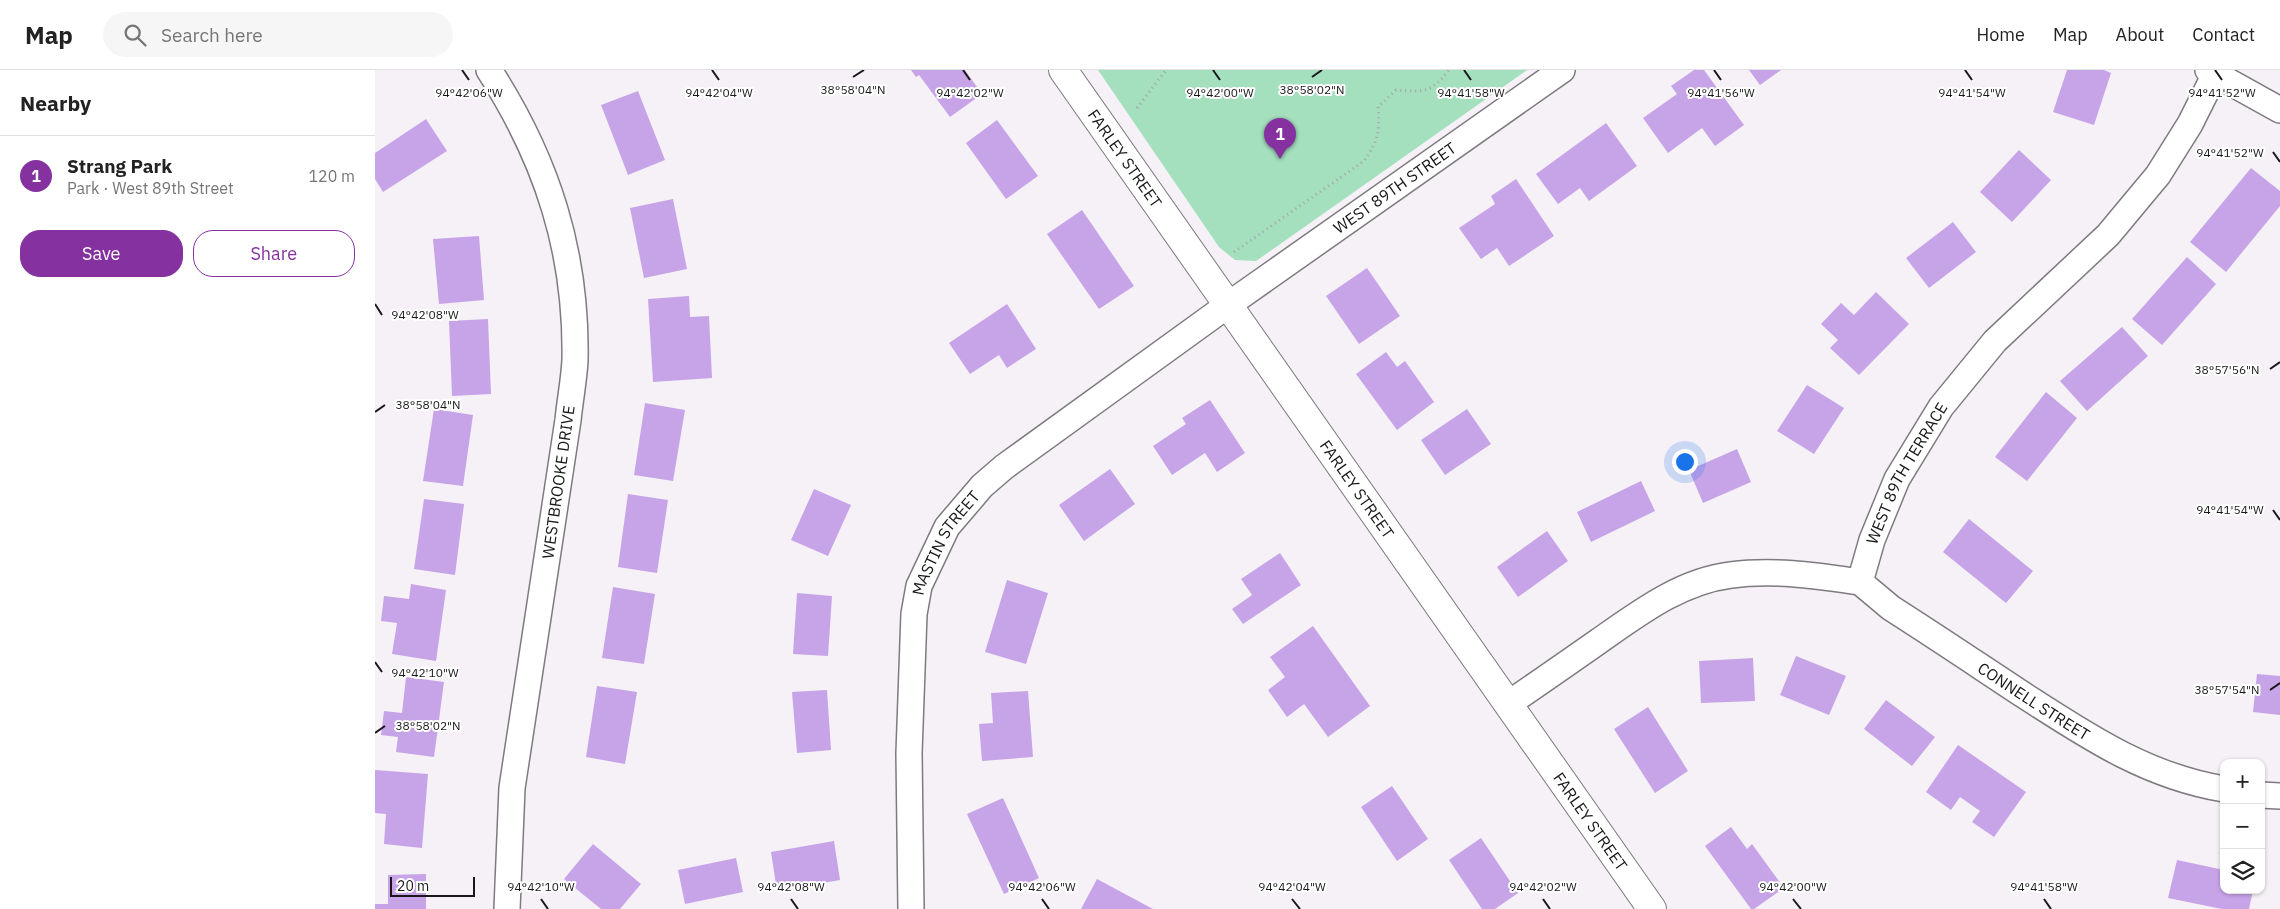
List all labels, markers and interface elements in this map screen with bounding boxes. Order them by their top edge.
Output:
search box [103,12,453,57]
text: Map [25,19,73,51]
icon: search [121,21,149,49]
text: Search here [161,23,263,47]
text: Home [1977,23,2025,46]
text: Map [2053,23,2088,46]
text: About [2116,23,2164,46]
text: Contact [2192,23,2255,46]
text: 38°58'04"N [820,82,886,97]
text: 38°58'02"N [1279,82,1345,97]
text: 94°42'06"W [435,85,503,100]
text: 94°42'04"W [685,85,753,100]
text: 94°42'02"W [936,85,1004,100]
text: 94°42'00"W [1186,85,1254,100]
text: 94°41'58"W [1437,85,1505,100]
text: 94°41'56"W [1687,85,1755,100]
text: 94°41'54"W [1938,85,2006,100]
text: 94°41'52"W [2188,85,2256,100]
text: Nearby [20,89,91,117]
street label: FARLEY STREET [1084,105,1166,211]
pin: 1 [1264,118,1296,159]
street label: WEST 89TH STREET [1329,138,1460,238]
text: 94°41'52"W [2196,145,2264,160]
text: Strang Park [67,154,172,178]
text: 1 [31,166,41,186]
text: 120 m [308,166,355,186]
text: Park · West 89th Street [67,178,234,198]
button: Save [20,230,183,277]
button: Share [193,230,355,277]
text: 94°42'08"W [391,307,459,322]
text: 38°57'56"N [2194,362,2260,377]
text: 38°58'04"N [395,397,461,412]
street label: WEST 89TH TERRACE [1861,399,1951,547]
street label: WESTBROOKE DRIVE [537,404,579,560]
street label: FARLEY STREET [1316,436,1399,542]
your location [1672,449,1698,475]
street label: MASTIN STREET [908,486,984,597]
text: 94°41'54"W [2196,502,2264,517]
street label: CONNELL STREET [1974,658,2093,744]
text: 94°42'10"W [391,665,459,680]
text: 38°57'54"N [2194,682,2260,697]
text: 38°58'02"N [395,718,461,733]
map controls [2220,759,2265,894]
button: + [2220,759,2265,804]
street label: FARLEY STREET [1549,768,1632,874]
button: − [2220,804,2265,849]
button: layers [2220,849,2265,894]
scale bar [390,874,475,897]
text: 20 m [397,877,429,895]
text: 94°42'10"W [507,879,575,894]
text: 94°42'08"W [757,879,825,894]
text: 94°42'06"W [1008,879,1076,894]
text: 94°42'04"W [1258,879,1326,894]
text: 94°42'02"W [1509,879,1577,894]
text: 94°42'00"W [1759,879,1827,894]
text: 94°41'58"W [2010,879,2078,894]

